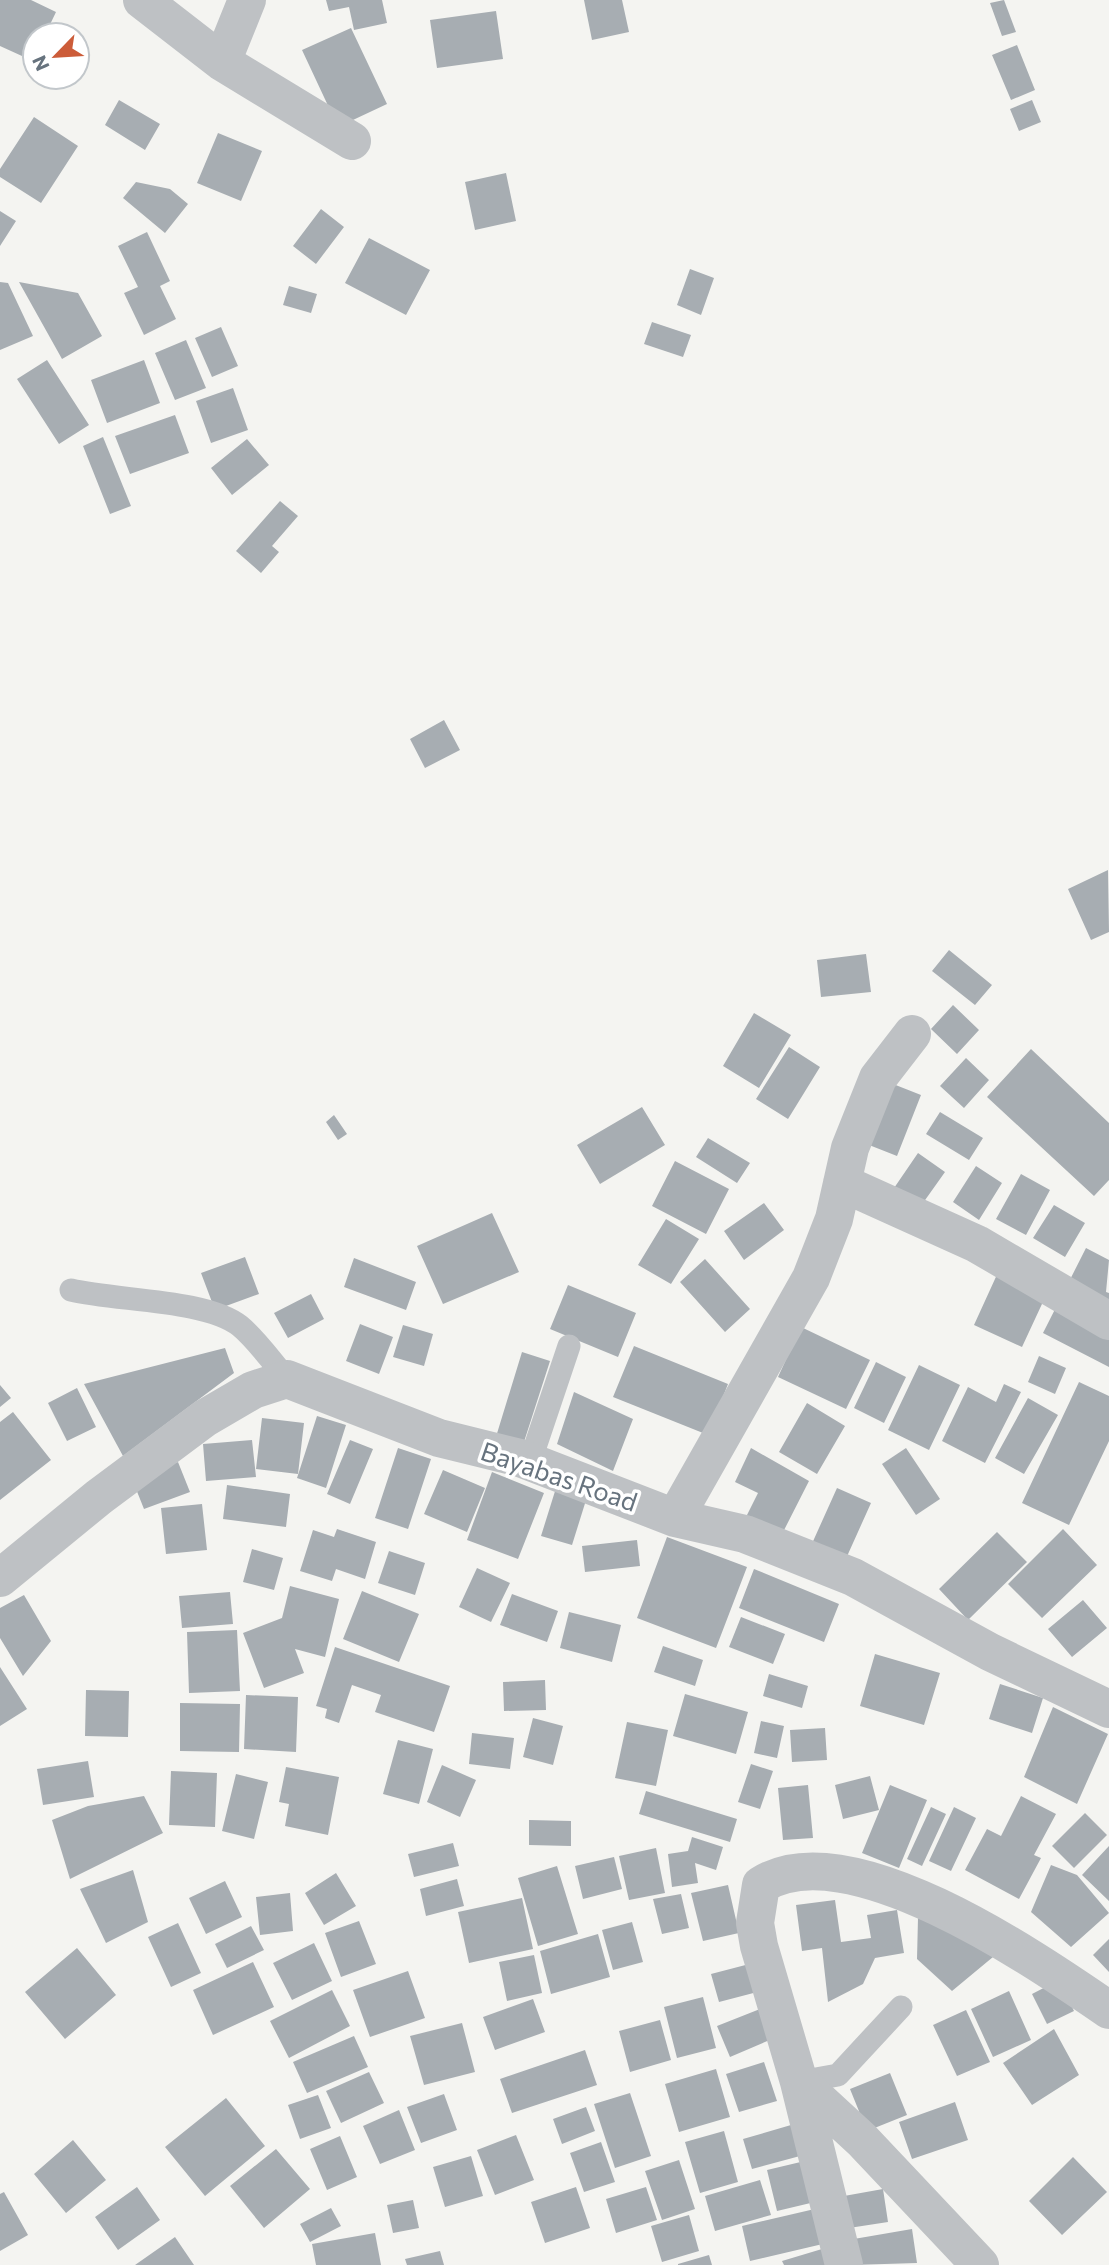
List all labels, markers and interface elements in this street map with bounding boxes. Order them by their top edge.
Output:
north arrow [21,21,91,91]
text: N [27,52,54,75]
street label: Bayabas Road [477,1434,642,1517]

